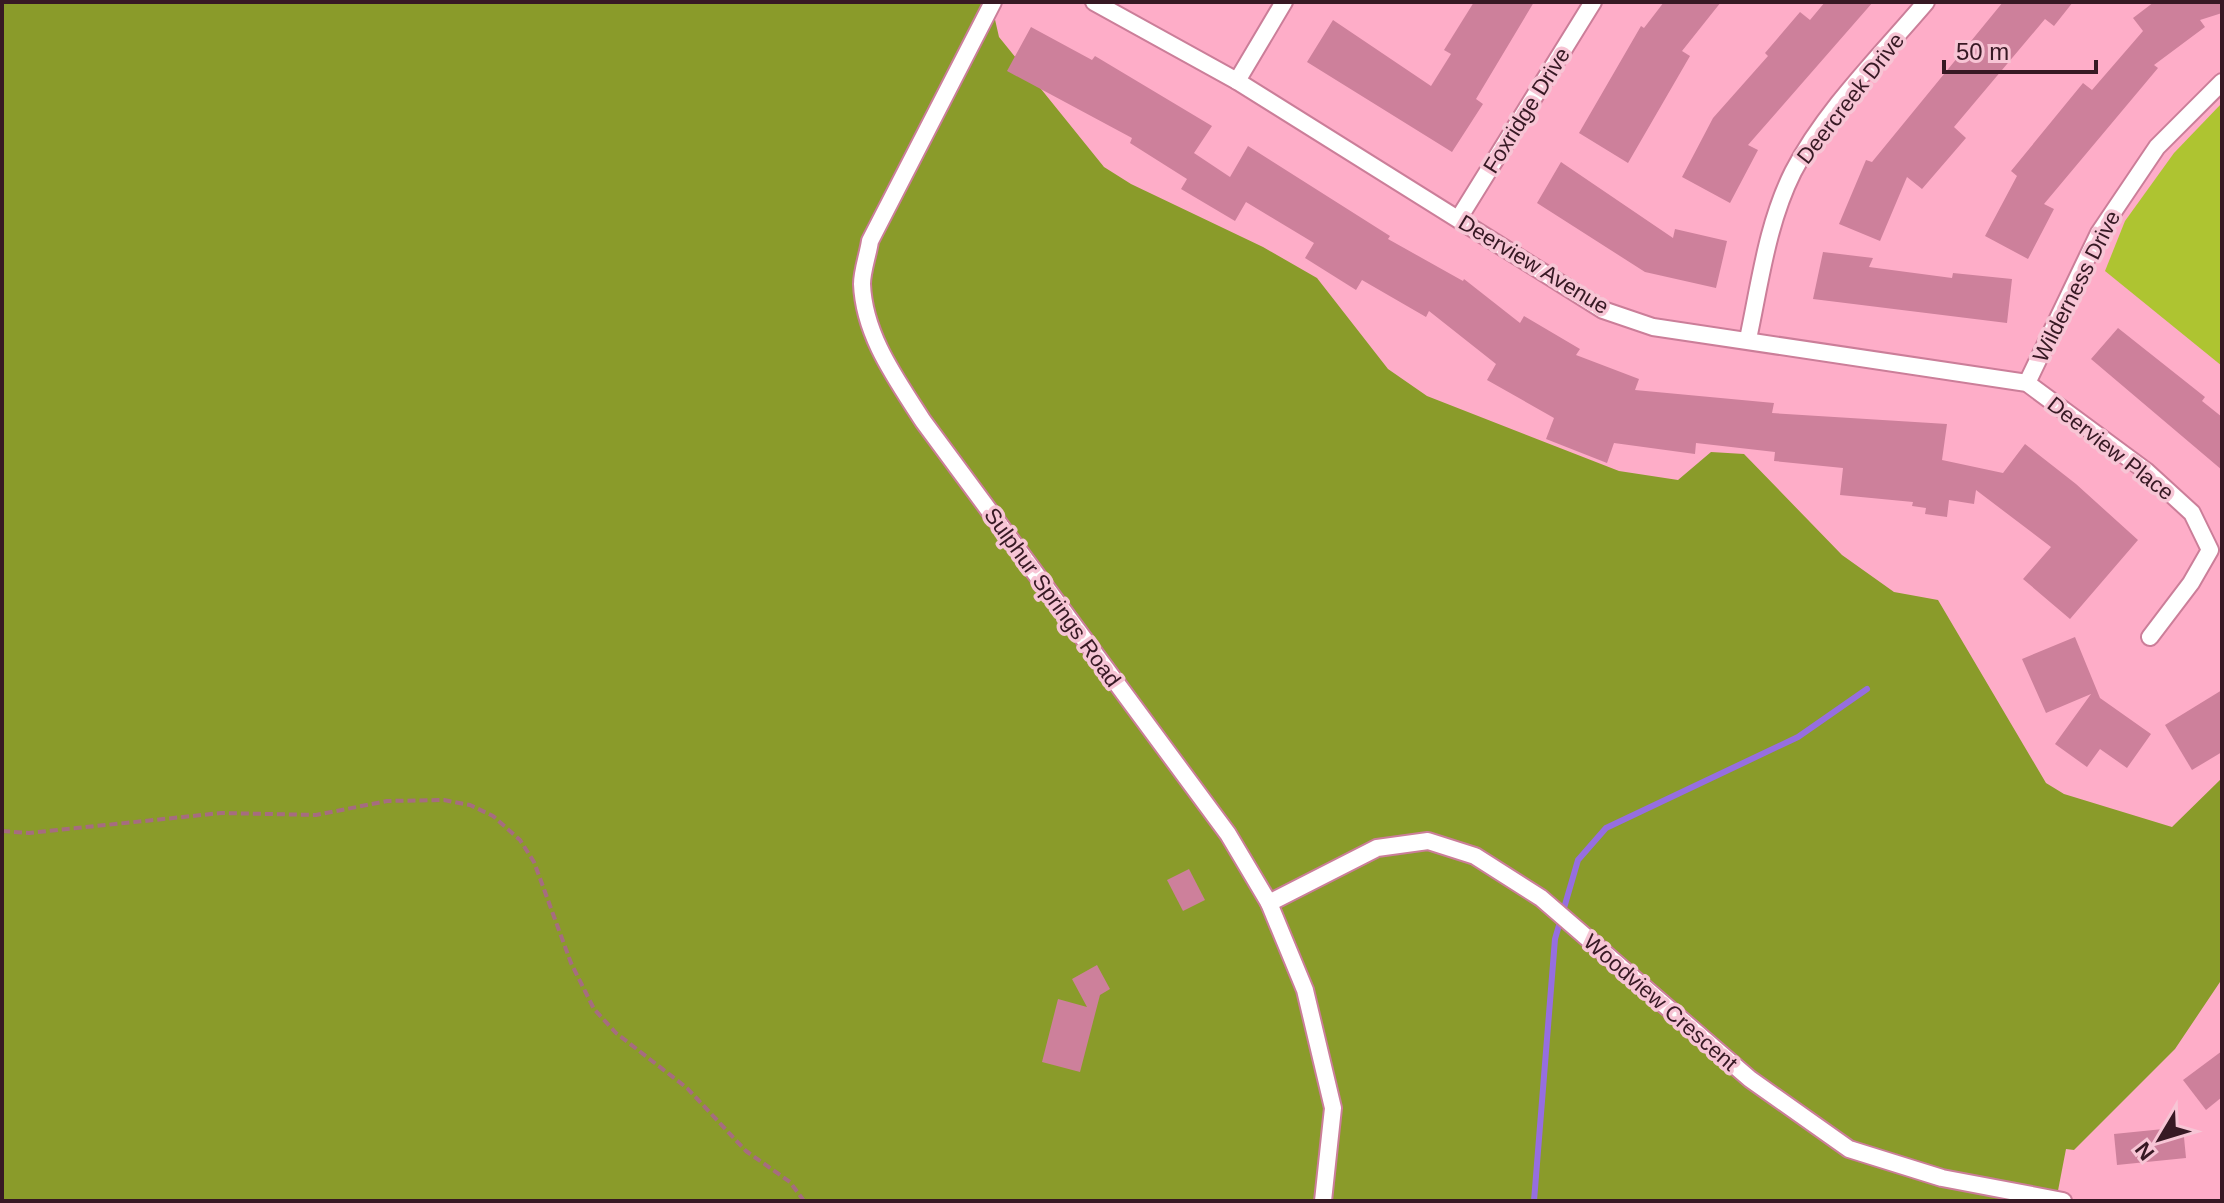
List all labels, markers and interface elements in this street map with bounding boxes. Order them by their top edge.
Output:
scale bar [1944,24,2096,74]
street label: Deercreek Drive [1792,28,1909,169]
text: 50 m [1956,38,2009,65]
street label: Foxridge Drive [1478,43,1575,178]
street label: Wilderness Drive [2028,206,2125,366]
street label: Deerview Avenue [1454,210,1613,319]
street label: Deerview Place [2043,391,2179,505]
street label: Sulphur Springs Road [979,503,1126,692]
street label: Woodview Crescent [1579,929,1743,1076]
north arrow [2120,1099,2200,1179]
text: N [2130,1137,2159,1165]

